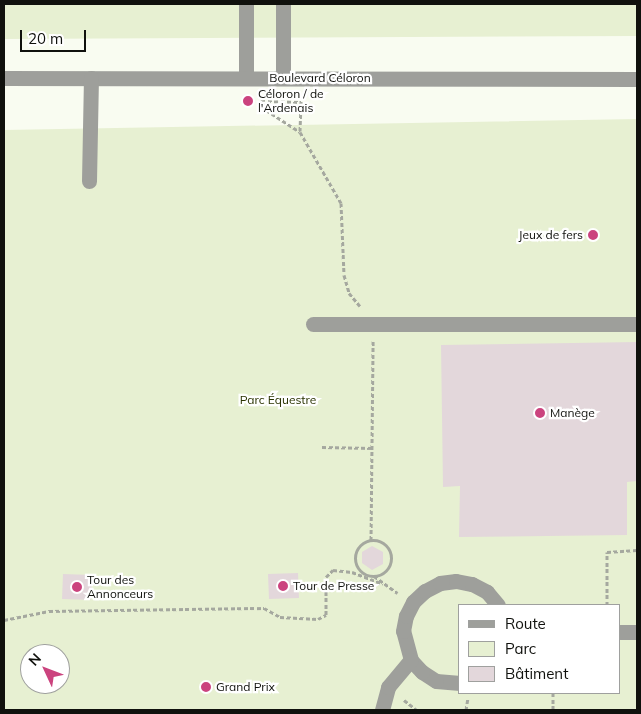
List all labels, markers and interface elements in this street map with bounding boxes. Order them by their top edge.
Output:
scale bar [22,20,89,52]
text: 20 m [28,29,63,48]
street label: Boulevard Céloron [269,71,371,85]
place label: Céloron / de l'Ardenais [258,87,324,115]
marker: Céloron / de l'Ardenais [242,95,254,107]
place label: Jeux de fers [519,228,583,242]
marker: Jeux de fers [587,229,599,241]
park label: Parc Équestre [240,393,316,407]
place label: Manège [550,406,595,420]
marker: Manège [534,407,546,419]
place label: Tour des Annonceurs [87,573,153,601]
place label: Tour de Presse [293,579,374,593]
marker: Tour de Presse [277,580,289,592]
marker: Tour des Annonceurs [71,581,83,593]
legend [458,604,621,694]
text: Route [505,614,546,633]
text: Parc [505,639,536,658]
north arrow [20,644,70,694]
text: N [25,649,45,669]
text: Bâtiment [505,664,568,683]
place label: Grand Prix [216,680,275,694]
marker: Grand Prix [200,681,212,693]

